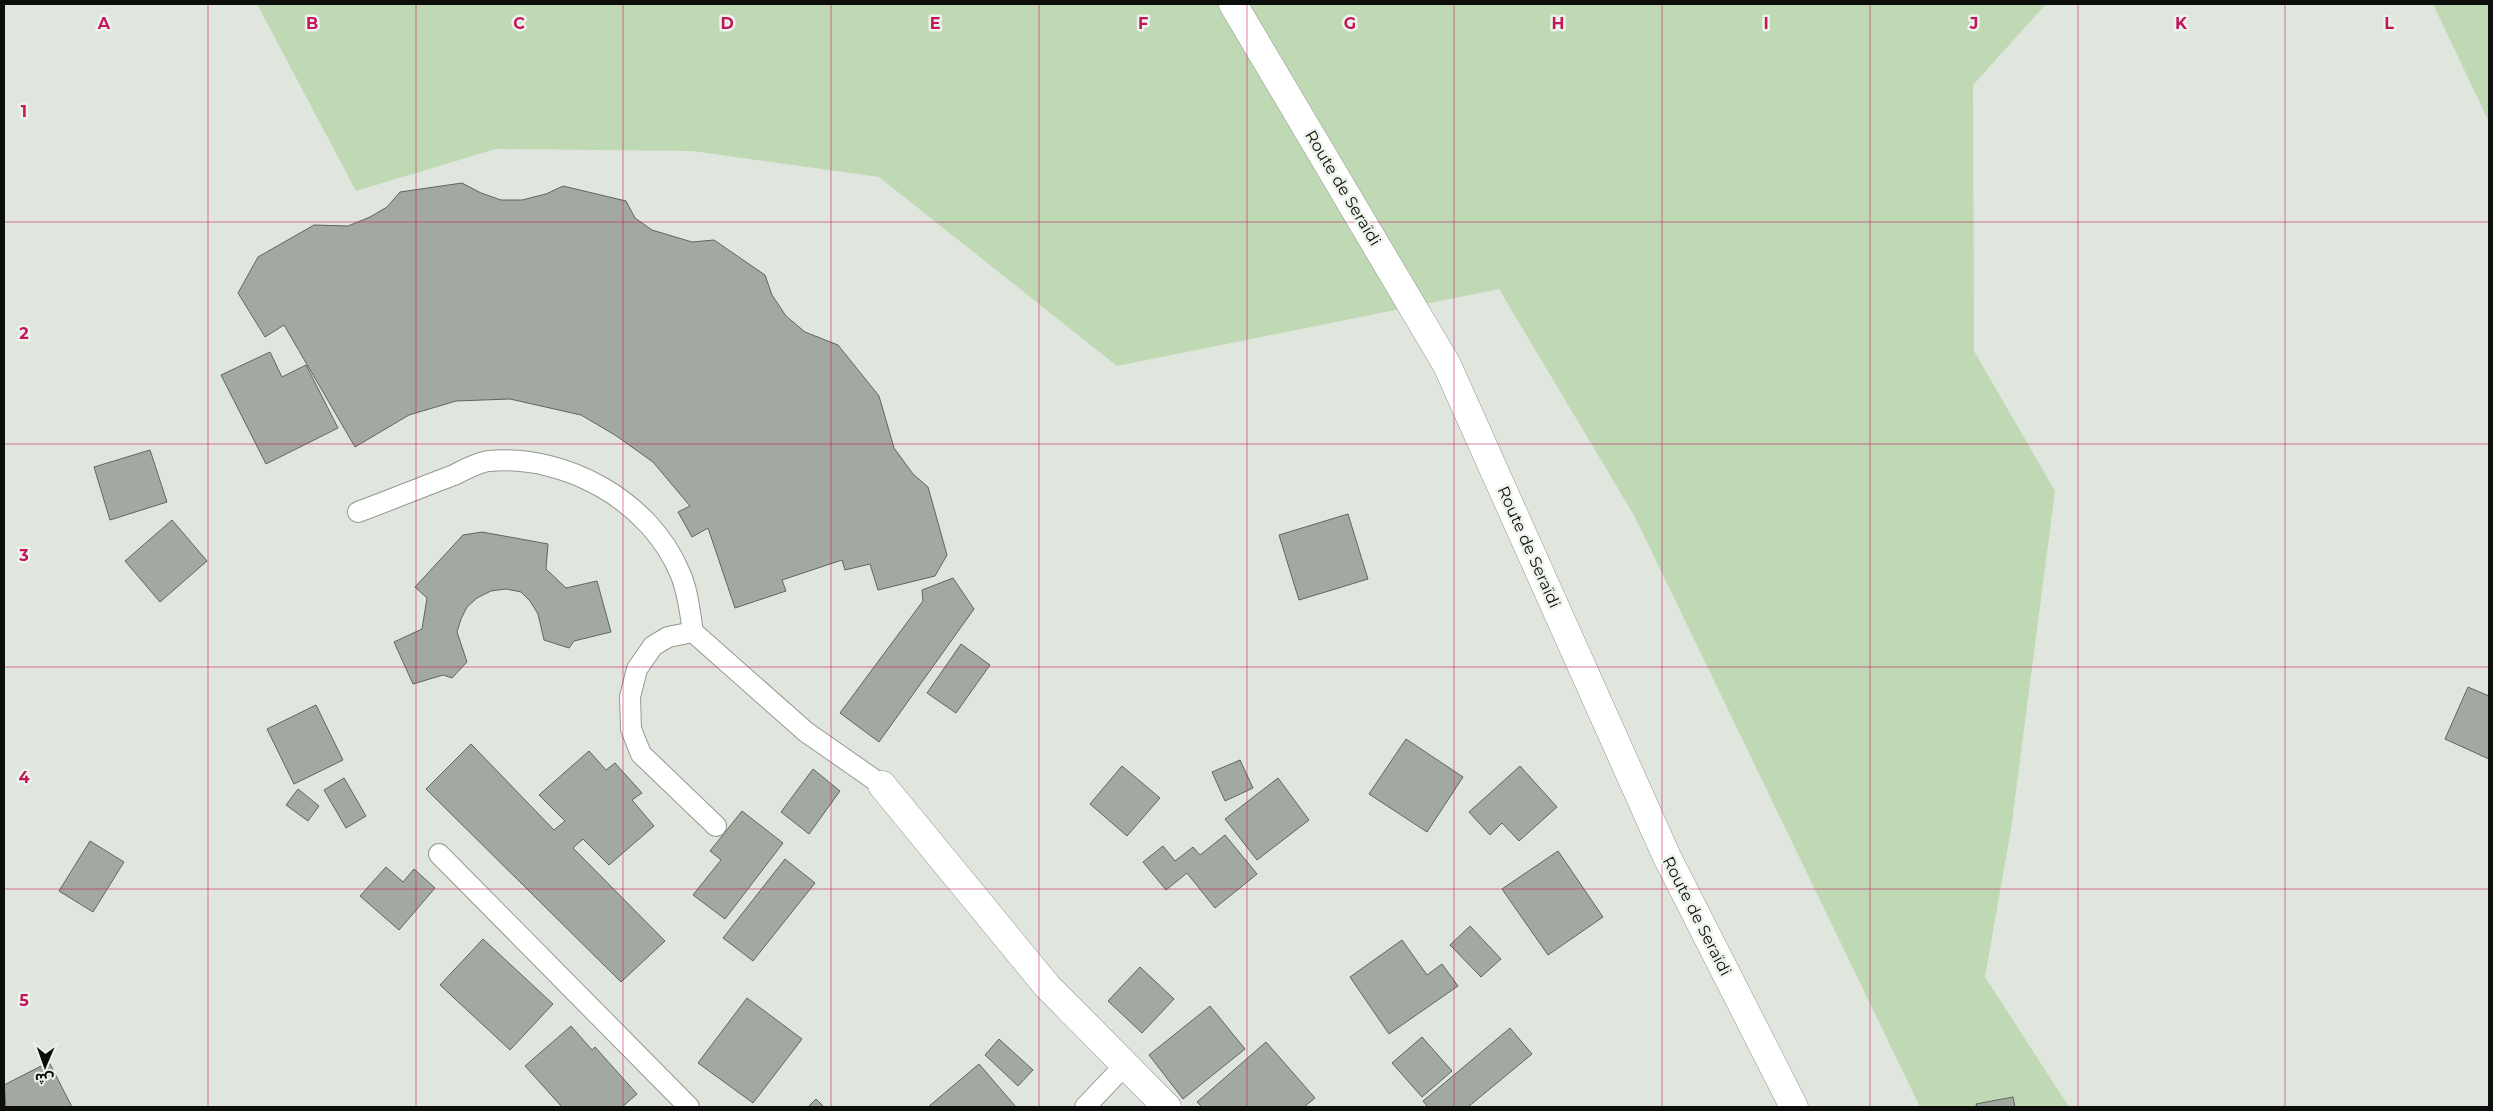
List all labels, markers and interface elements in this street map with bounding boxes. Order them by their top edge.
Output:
text: A [97,14,111,33]
text: B [306,14,318,33]
text: C [513,14,525,33]
text: D [720,14,734,33]
text: E [930,14,940,33]
text: F [1138,14,1148,33]
text: G [1344,14,1356,33]
text: H [1552,14,1564,33]
text: I [1763,14,1769,33]
text: J [1969,14,1978,33]
text: K [2175,14,2188,33]
text: L [2384,14,2394,33]
text: 1 [21,102,27,121]
street label: Route de Seraïdi [1301,127,1385,249]
text: 2 [19,324,29,343]
street label: Route de Seraïdi [1494,483,1564,611]
text: 3 [18,546,29,565]
text: 4 [18,768,30,787]
street label: Route de Seraïdi [1659,853,1735,979]
text: 5 [19,991,29,1010]
north arrow [20,1041,70,1091]
text: ش [35,1070,54,1088]

